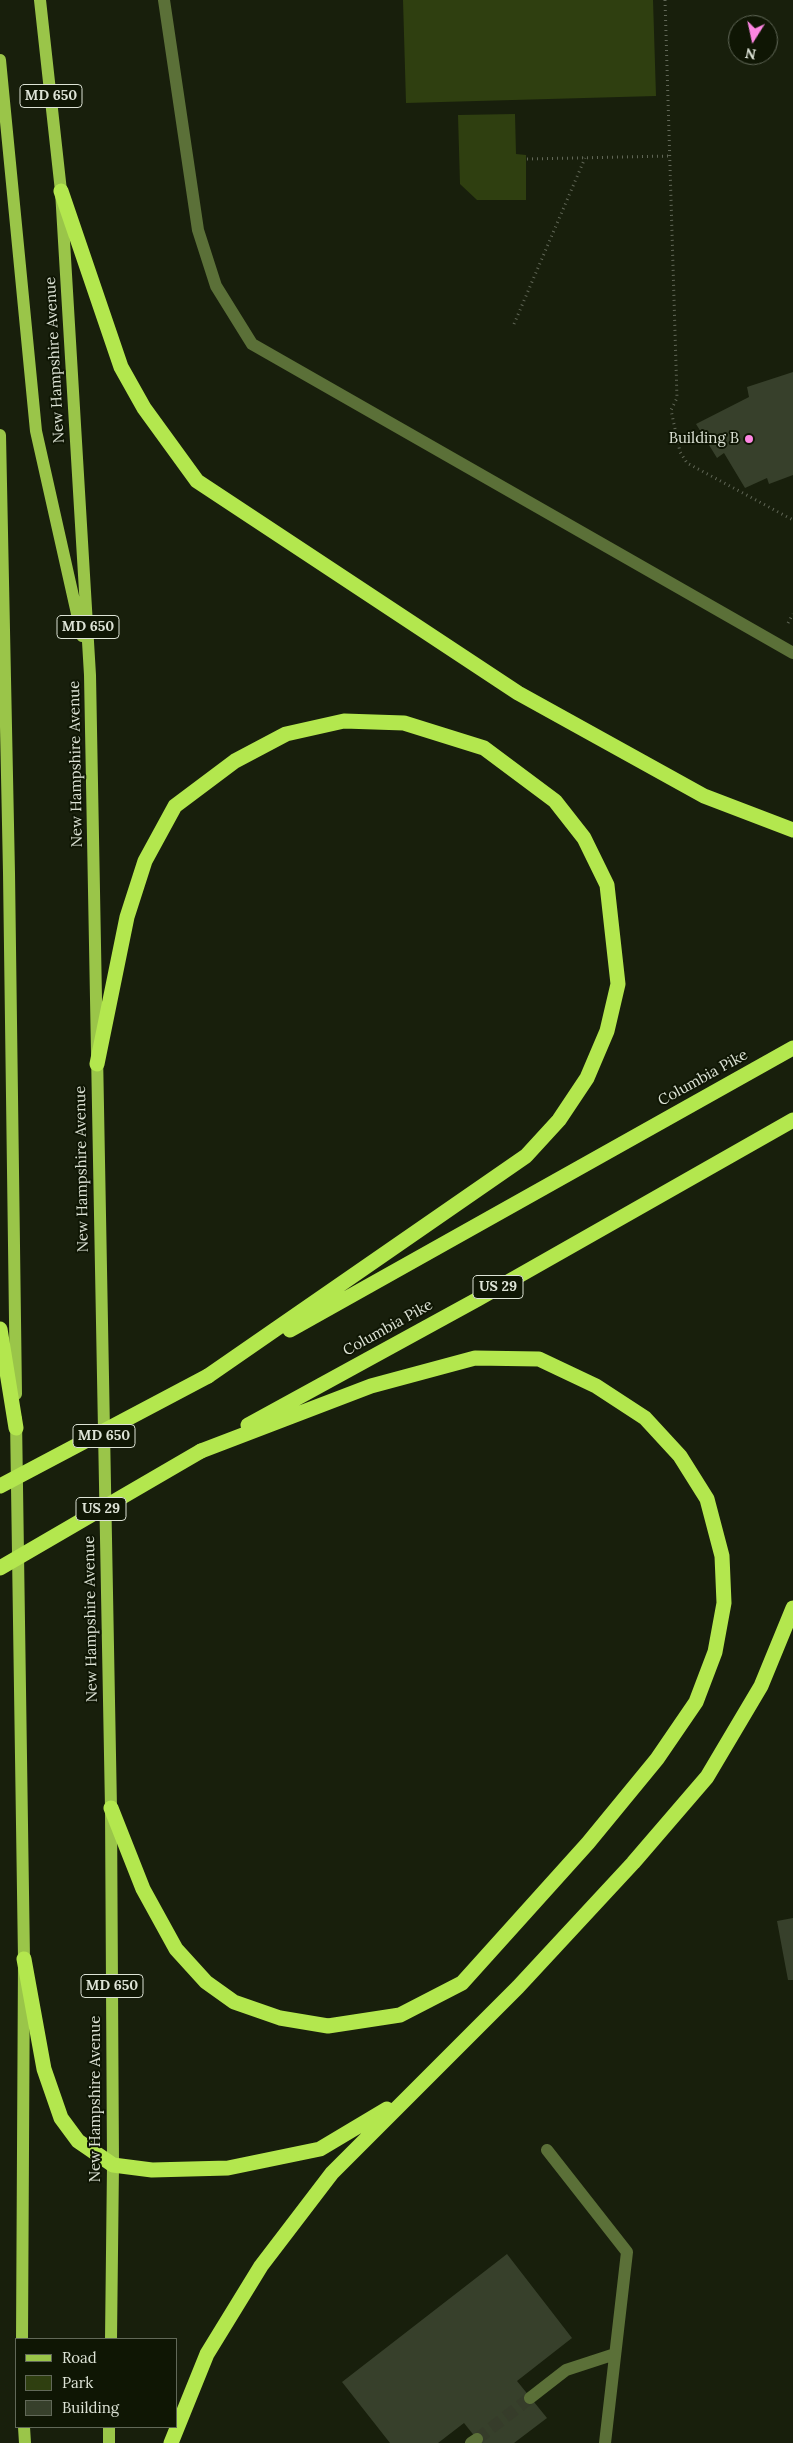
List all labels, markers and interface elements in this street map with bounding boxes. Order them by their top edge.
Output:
north arrow [728,15,778,65]
text: N [744,44,757,64]
road number: MD 650 [20,84,82,108]
street label: New Hampshire Avenue [42,276,68,444]
place label: Building B [669,430,739,448]
marker: Building B [743,433,755,445]
road number: MD 650 [57,616,119,638]
street label: New Hampshire Avenue [66,681,86,847]
street label: Columbia Pike [655,1046,751,1110]
street label: New Hampshire Avenue [72,1086,92,1252]
road number: US 29 [473,1275,523,1298]
street label: Columbia Pike [340,1296,436,1360]
road number: MD 650 [73,1424,135,1448]
road number: US 29 [76,1498,126,1520]
street label: New Hampshire Avenue [81,1536,101,1702]
road number: MD 650 [81,1974,143,1998]
street label: New Hampshire Avenue [87,2016,105,2182]
legend [15,2338,178,2428]
text: Road [62,2348,97,2367]
text: Park [62,2373,93,2392]
text: Building [62,2398,119,2417]

